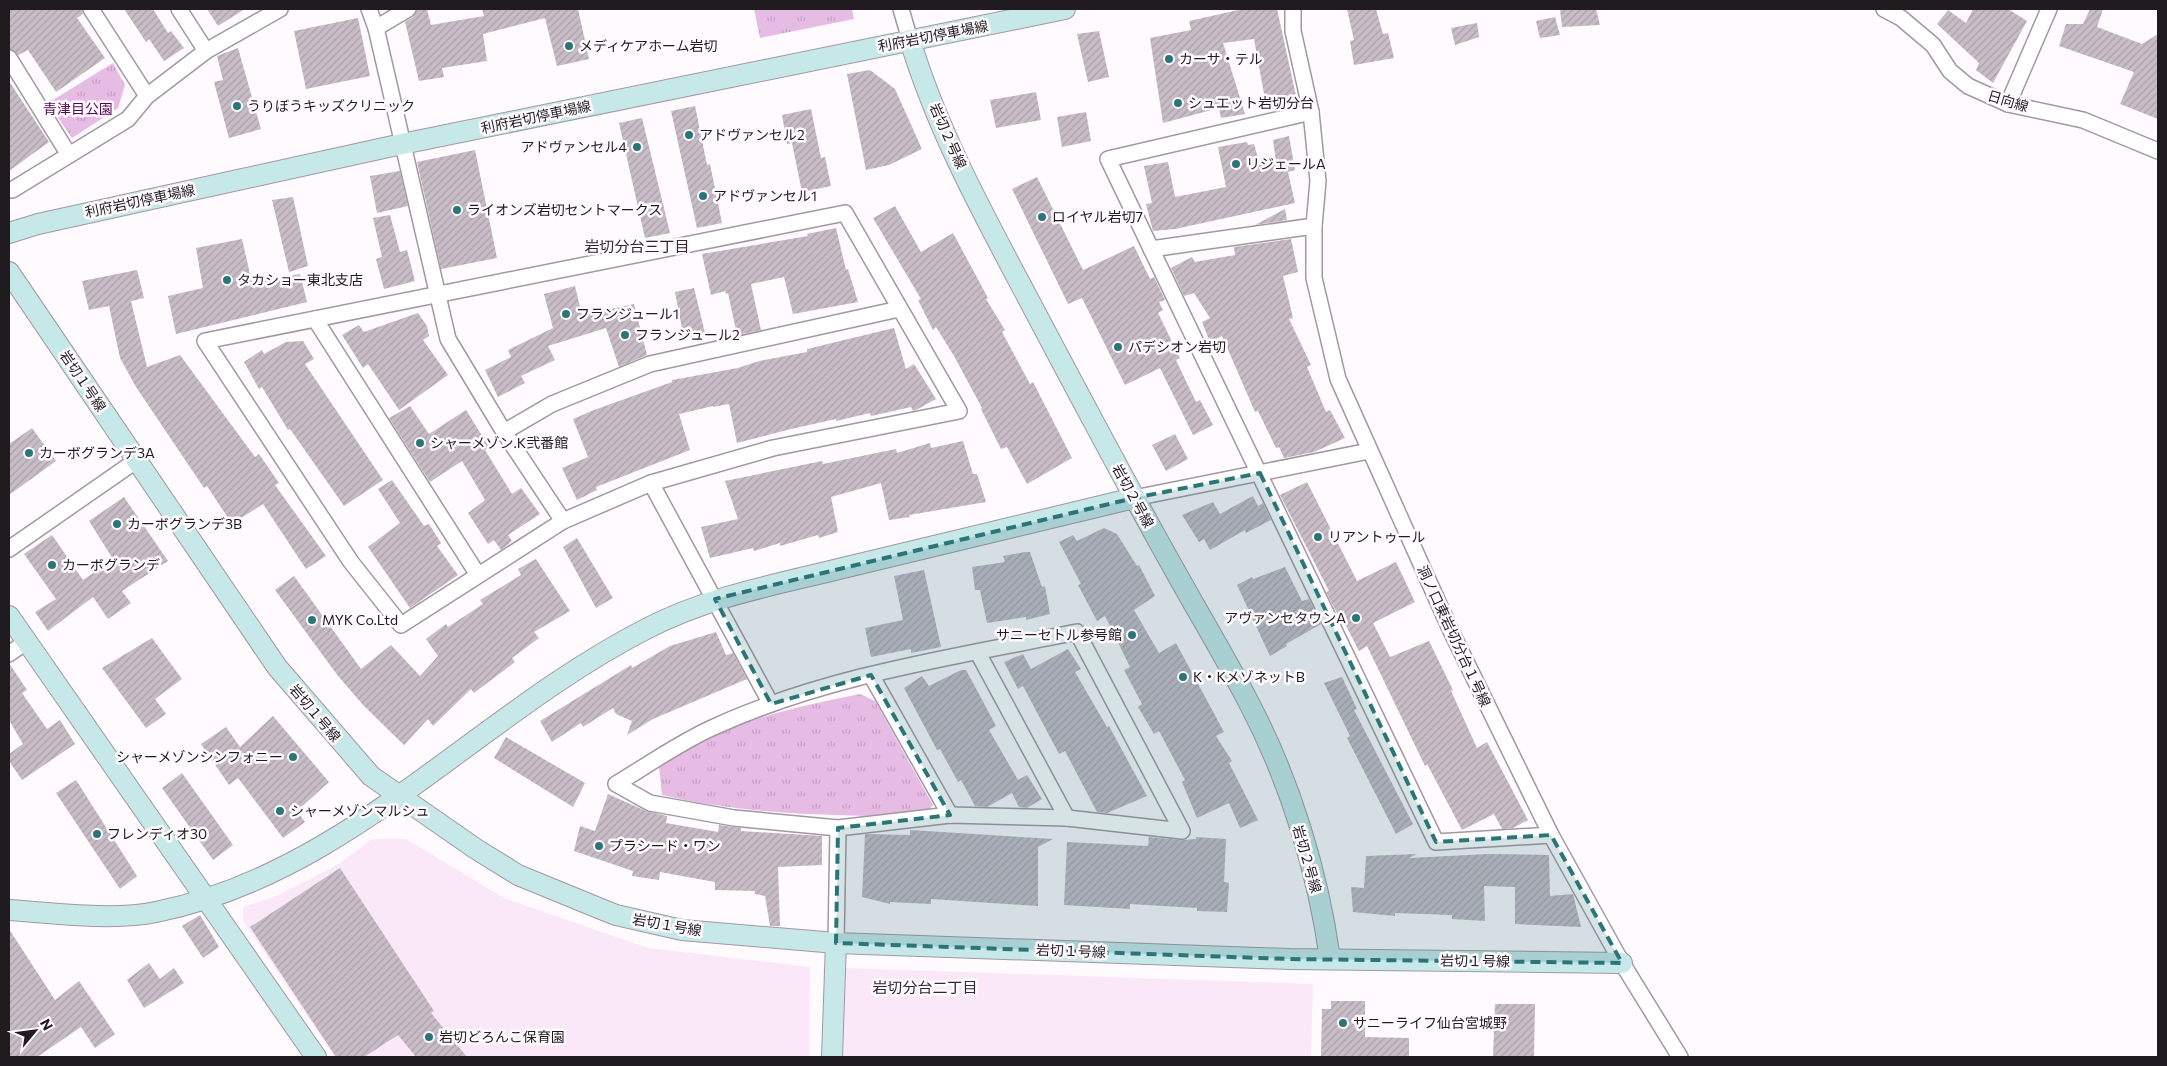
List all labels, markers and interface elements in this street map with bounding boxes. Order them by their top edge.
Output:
street label: 利府岩切停車場線 [876,16,989,55]
place label: メディケアホーム岩切 [579,37,718,54]
marker: メディケアホーム岩切 [563,40,575,52]
place label: カーサ・テル [1179,50,1263,67]
marker: カーサ・テル [1163,53,1175,65]
street label: 日向線 [1986,86,2031,115]
place label: シュエット岩切分台 [1188,94,1314,111]
place label: うりぼうキッズクリニック [247,97,415,114]
street label: 利府岩切停車場線 [479,97,592,136]
marker: シュエット岩切分台 [1172,97,1184,109]
park label: 青津目公園 [43,100,113,117]
marker: うりぼうキッズクリニック [231,100,243,112]
street label: 岩切２号線 [926,100,970,171]
place label: アドヴァンセル2 [699,126,805,143]
marker: アドヴァンセル2 [683,129,695,141]
place label: アドヴァンセル4 [521,138,628,155]
marker: アドヴァンセル4 [631,141,643,153]
place label: リジェールA [1246,155,1326,172]
marker: リジェールA [1230,158,1242,170]
street label: 利府岩切停車場線 [83,181,196,220]
place label: アドヴァンセル1 [713,187,817,204]
marker: アドヴァンセル1 [697,190,709,202]
place label: ライオンズ岩切セントマークス [467,201,662,218]
marker: ライオンズ岩切セントマークス [451,204,463,216]
place label: ロイヤル岩切7 [1052,208,1143,225]
marker: ロイヤル岩切7 [1036,211,1048,223]
district label: 岩切分台三丁目 [584,237,690,255]
place label: タカショー東北支店 [237,271,363,288]
marker: タカショー東北支店 [221,274,233,286]
place label: フランジュール1 [576,305,679,322]
marker: フランジュール1 [560,308,572,320]
place label: フランジュール2 [635,326,740,343]
marker: フランジュール2 [619,329,631,341]
place label: パデシオン岩切 [1128,338,1226,355]
marker: パデシオン岩切 [1112,341,1124,353]
street label: 岩切１号線 [57,347,110,414]
place label: シャーメゾン.K弐番館 [430,434,568,451]
marker: シャーメゾン.K弐番館 [414,437,426,449]
place label: カーボグランデ3A [39,444,155,461]
marker: カーボグランデ3A [23,447,35,459]
street label: 岩切２号線 [1109,461,1158,530]
place label: カーボグランデ3B [127,515,242,532]
marker: カーボグランデ3B [111,518,123,530]
place label: リアントゥール [1328,528,1425,545]
marker: リアントゥール [1312,531,1324,543]
place label: カーボグランデ [62,556,160,573]
marker: カーボグランデ [46,559,58,571]
street label: 洞ノ口東岩切分台１号線 [1414,562,1495,709]
place label: アヴァンセタウンA [1224,609,1346,626]
place label: MYK Co.Ltd [322,611,398,628]
marker: アヴァンセタウンA [1350,612,1362,624]
marker: MYK Co.Ltd [306,614,318,626]
place label: サニーセトル参号館 [996,626,1122,643]
marker: サニーセトル参号館 [1126,629,1138,641]
place label: K・KメゾネットB [1193,668,1305,685]
marker: K・KメゾネットB [1177,671,1189,683]
street label: 岩切１号線 [286,680,344,745]
place label: シャーメゾンシンフォニー [116,748,283,765]
marker: シャーメゾンシンフォニー [287,751,299,763]
place label: シャーメゾンマルシュ [290,802,429,819]
marker: シャーメゾンマルシュ [274,805,286,817]
street label: 岩切２号線 [1290,823,1325,895]
place label: フレンディオ30 [107,825,207,842]
marker: フレンディオ30 [91,828,103,840]
place label: プラシード・ワン [609,837,721,854]
marker: プラシード・ワン [593,840,605,852]
street label: 岩切１号線 [631,910,703,939]
street label: 岩切１号線 [1036,941,1106,960]
street label: 岩切１号線 [1440,951,1510,970]
district label: 岩切分台二丁目 [872,978,978,996]
north arrow [10,1006,60,1056]
place label: サニーライフ仙台宮城野 [1353,1014,1507,1031]
text: N [37,1016,57,1033]
marker: サニーライフ仙台宮城野 [1337,1017,1349,1029]
place label: 岩切どろんこ保育園 [439,1028,565,1045]
marker: 岩切どろんこ保育園 [423,1031,435,1043]

